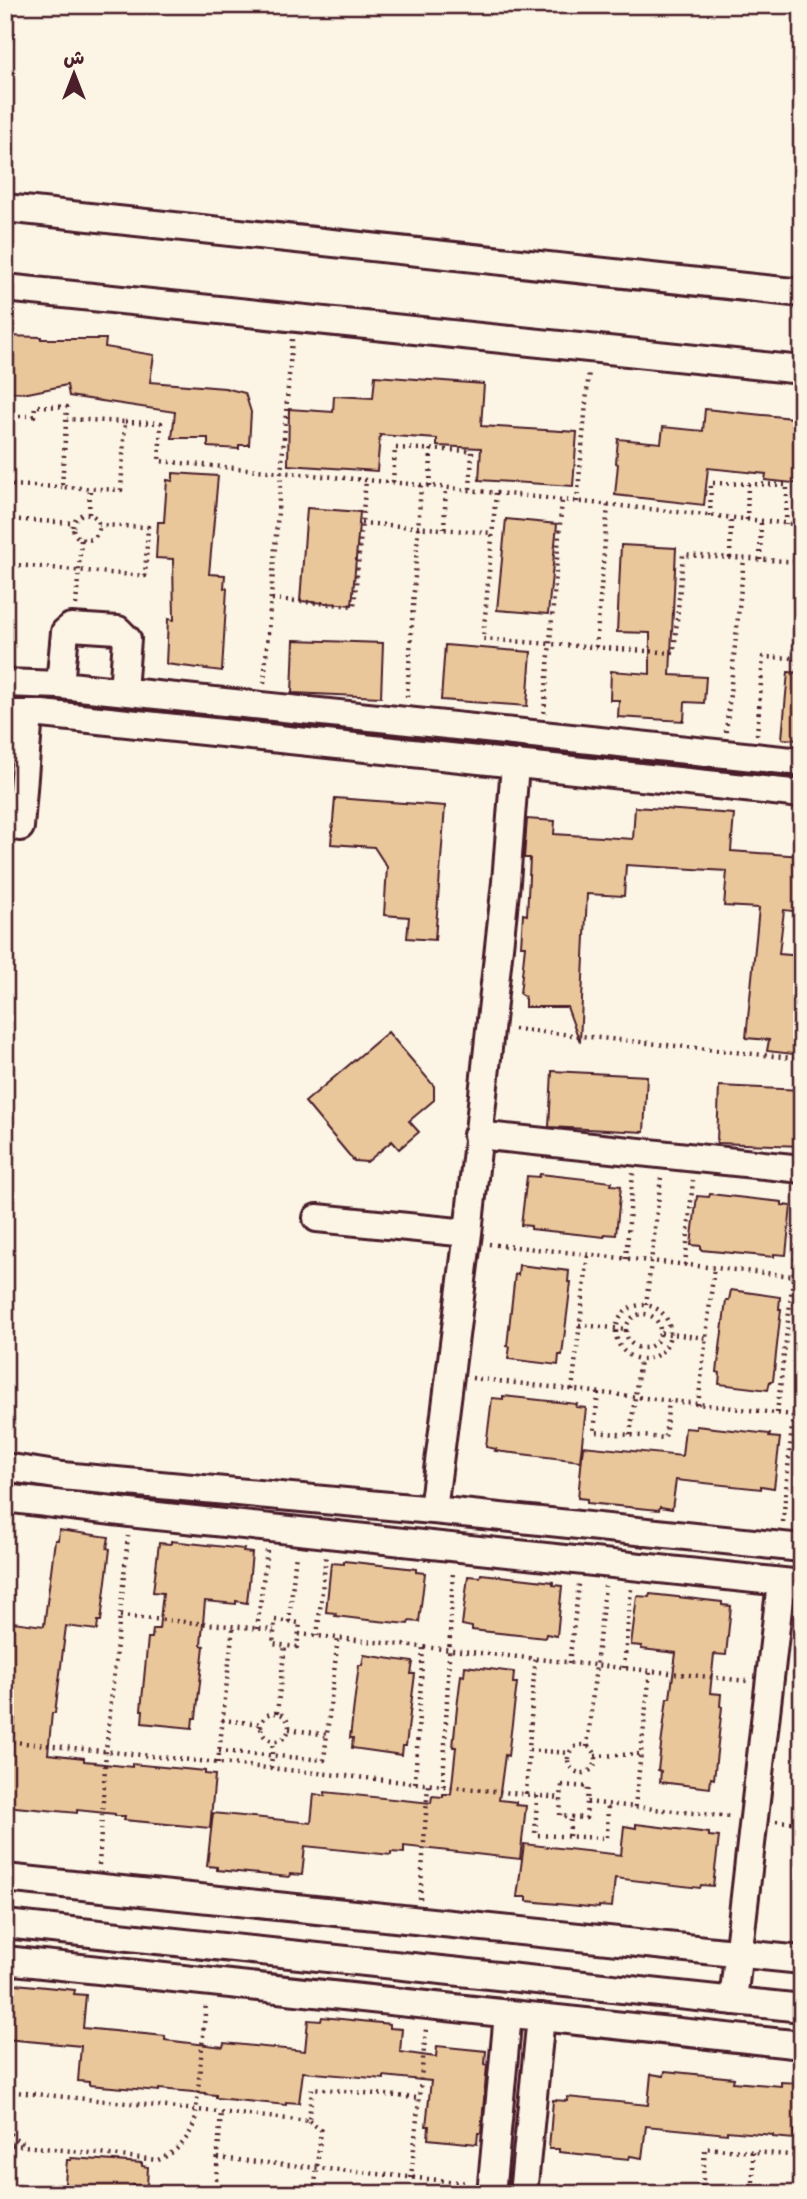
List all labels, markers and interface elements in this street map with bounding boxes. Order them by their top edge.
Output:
north arrow [38,38,108,108]
text: ش [64,45,85,72]

